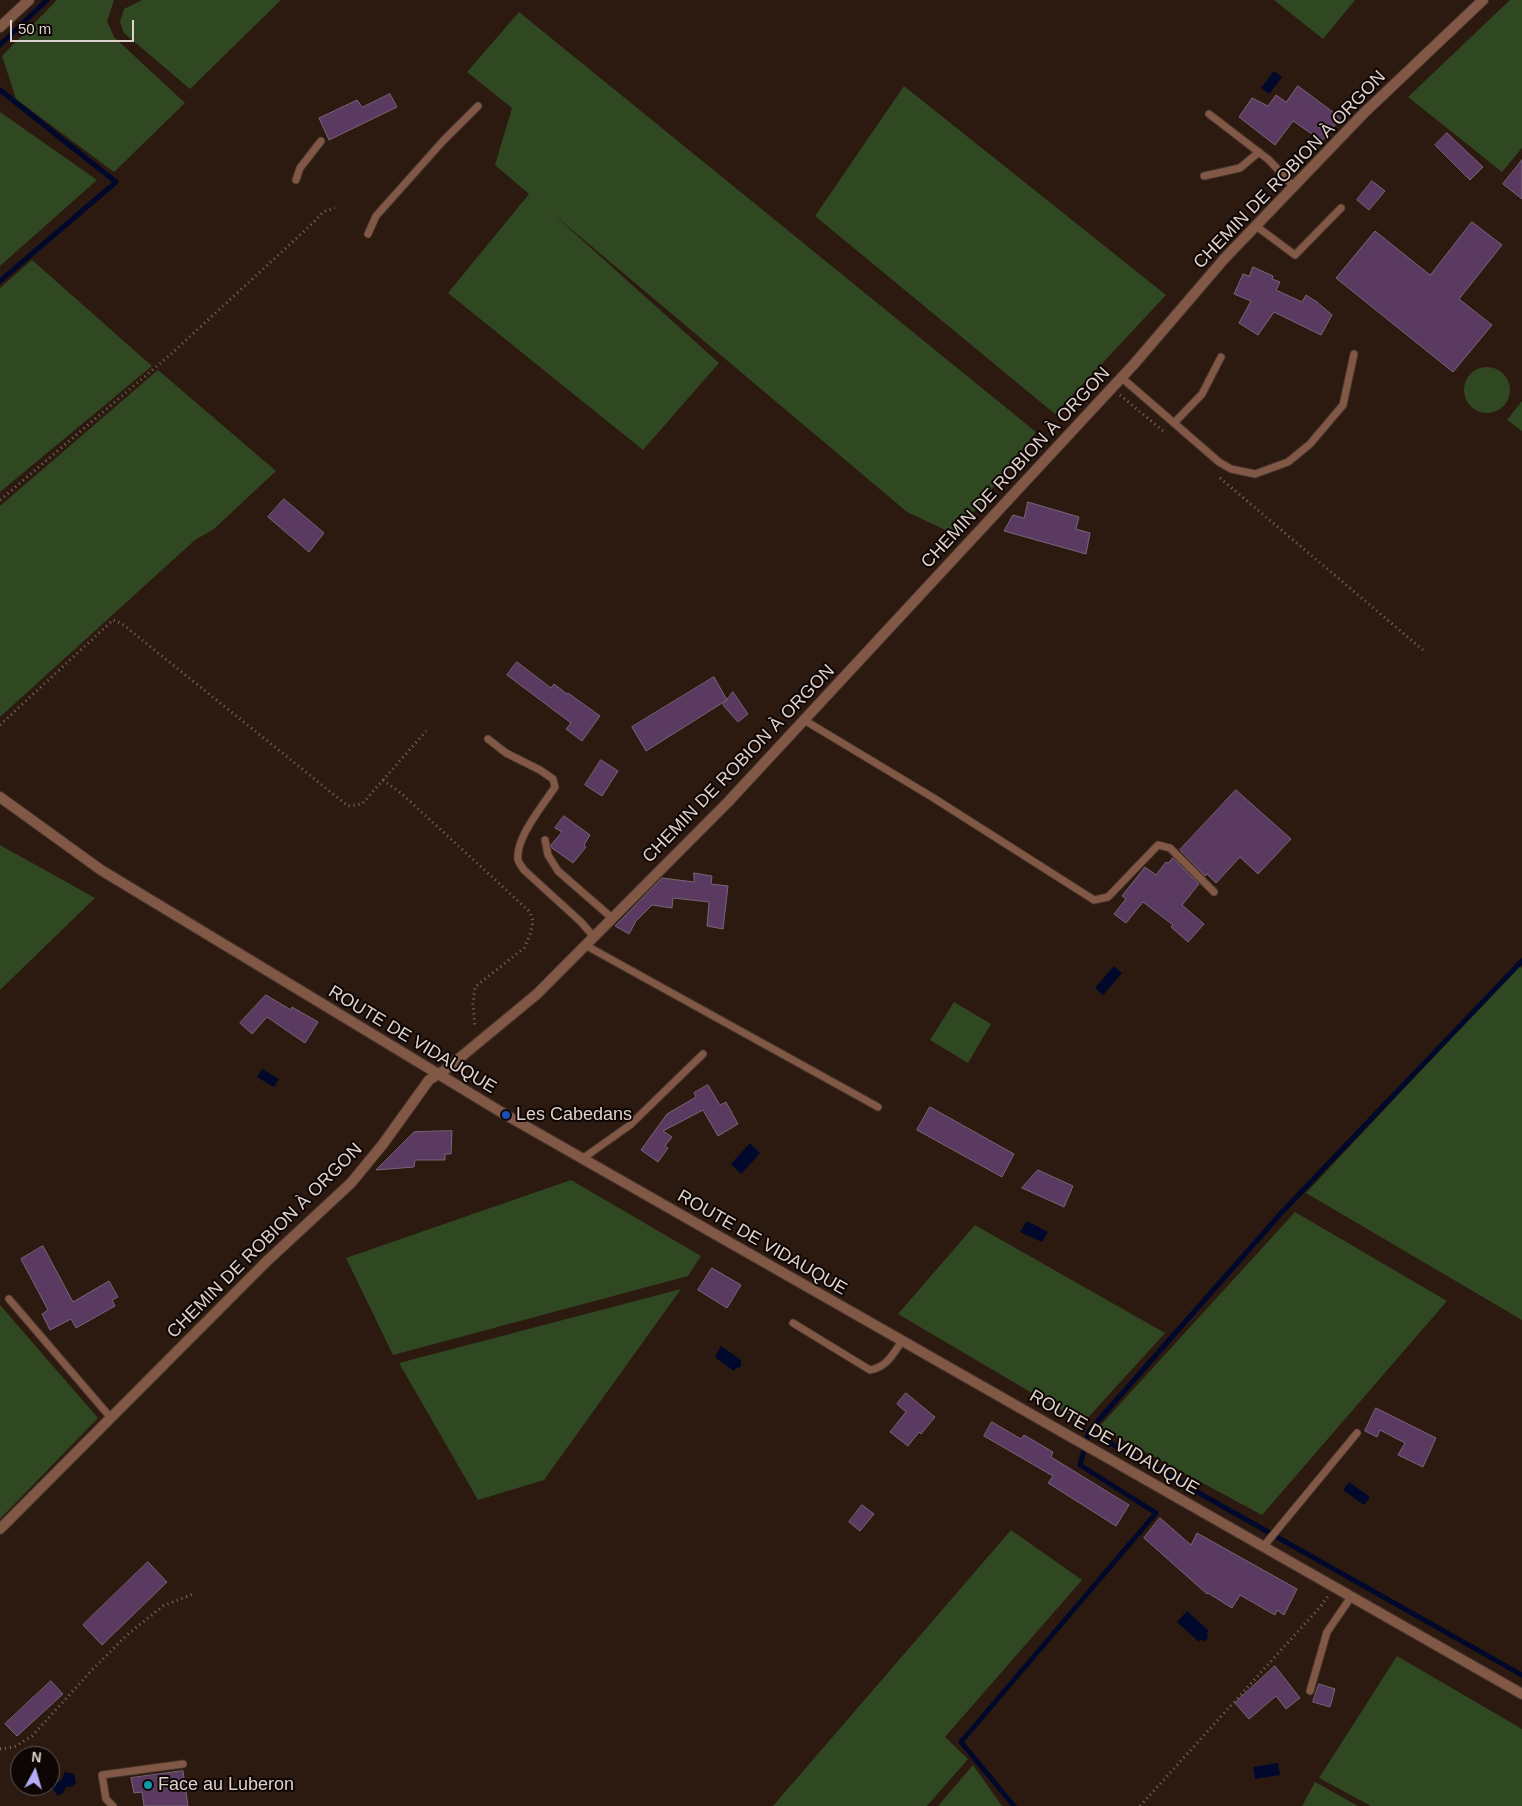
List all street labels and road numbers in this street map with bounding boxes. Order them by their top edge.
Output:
street label: CHEMIN DE ROBION À ORGON [1189,66,1391,274]
street label: CHEMIN DE ROBION À ORGON [917,363,1115,573]
street label: CHEMIN DE ROBION À ORGON [638,660,840,868]
street label: ROUTE DE VIDAUQUE [324,981,500,1099]
street label: CHEMIN DE ROBION À ORGON [163,1139,367,1343]
street label: ROUTE DE VIDAUQUE [673,1186,851,1300]
street label: ROUTE DE VIDAUQUE [1025,1386,1203,1500]

